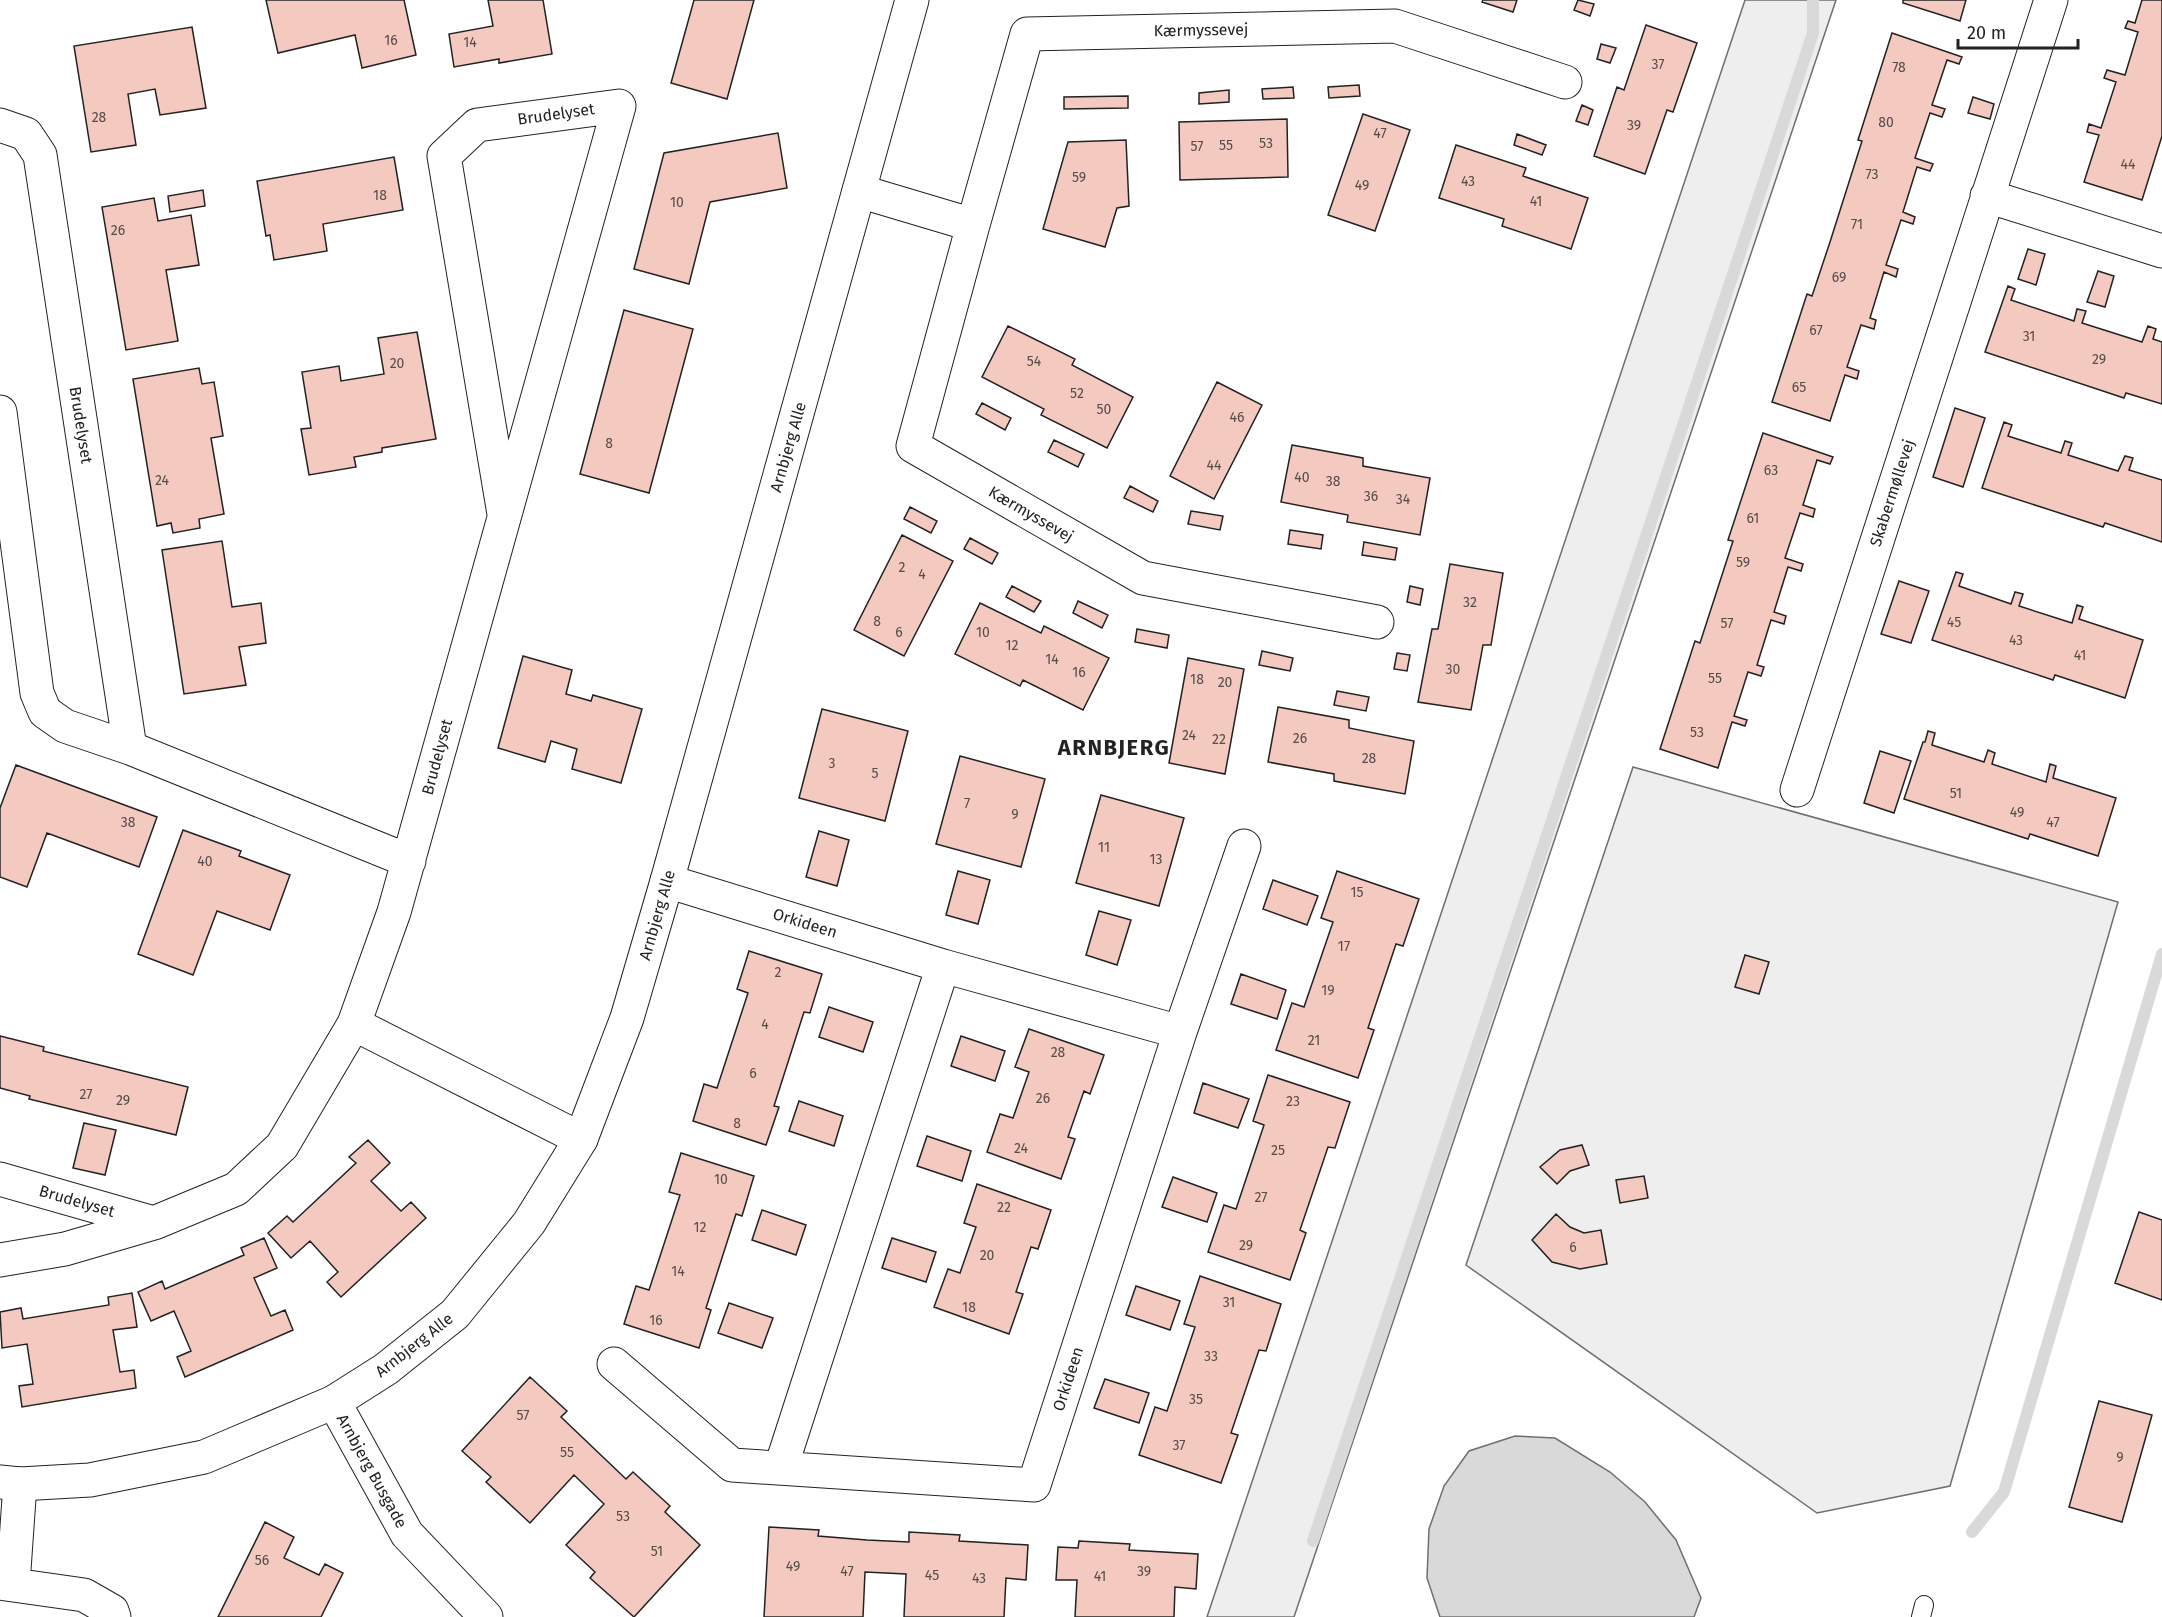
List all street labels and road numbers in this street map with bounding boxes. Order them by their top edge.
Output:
street label: Kærmyssevej [1153,20,1249,40]
street label: Brudelyset [516,99,596,129]
street label: Brudelyset [66,385,96,465]
street label: Arnbjerg Alle [766,400,810,494]
street label: Skabermøllevej [1866,437,1918,549]
street label: Kærmyssevej [985,482,1077,546]
street label: Brudelyset [418,717,456,797]
street label: Arnbjerg Alle [635,868,679,962]
street label: Orkideen [771,904,839,942]
street label: Brudelyset [37,1181,117,1221]
street label: Arnbjerg Alle [371,1309,457,1381]
street label: Orkideen [1049,1345,1087,1413]
street label: Arnbjerg Busgade [333,1411,411,1531]

